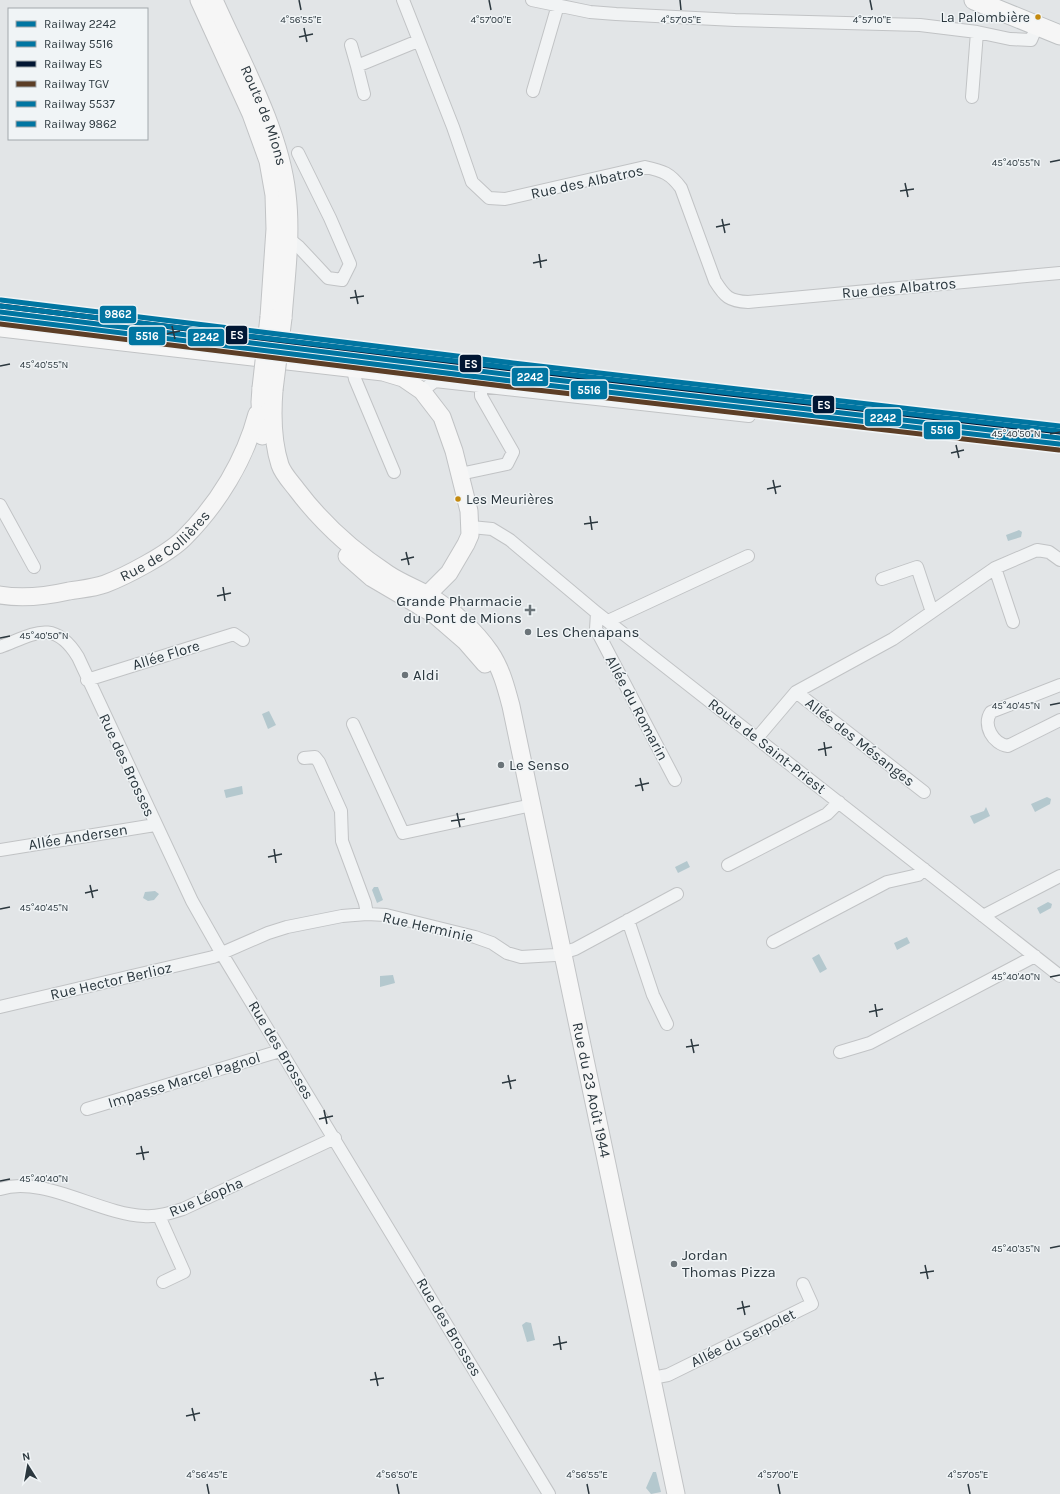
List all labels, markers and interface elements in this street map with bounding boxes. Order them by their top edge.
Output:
legend [8,8,148,140]
place label: La Palombière [940,9,1030,26]
marker: La Palombière [1033,12,1043,22]
text: 4°56'55"E [280,14,322,26]
text: 4°57'00"E [470,14,512,26]
text: 4°57'05"E [661,14,701,26]
text: 4°57'10"E [853,14,891,26]
text: Railway 2242 [44,17,116,31]
text: Railway 5516 [44,37,113,51]
text: Railway ES [44,57,103,71]
street label: Route de Mions [237,62,291,167]
text: Railway TGV [44,77,109,91]
text: Railway 5537 [44,97,115,111]
text: Railway 9862 [44,117,117,131]
text: 45°40'55"N [992,157,1040,169]
street label: Rue des Albatros [529,161,645,203]
street label: Rue des Albatros [841,274,957,302]
line badge: 9862 [99,305,137,324]
text: 9862 [104,308,132,321]
line badge: ES [225,325,248,345]
line badge: 5516 [128,326,166,346]
line badge: 2242 [187,328,225,347]
text: ES [230,329,244,342]
text: 5516 [135,330,159,343]
text: 2242 [193,331,220,344]
line badge: ES [459,354,482,373]
text: ES [464,358,478,371]
text: 45°40'55"N [20,359,68,371]
line badge: 2242 [511,367,549,387]
text: 2242 [517,371,544,384]
line badge: 5516 [570,380,608,400]
text: 5516 [577,384,601,397]
line badge: ES [812,395,835,414]
text: ES [817,399,831,412]
line badge: 2242 [864,408,902,427]
text: 2242 [870,412,897,425]
line badge: 5516 [923,421,961,440]
text: 5516 [930,424,954,437]
text: 45°40'50"N [992,428,1040,440]
place label: Les Meurières [466,491,554,508]
marker: Les Meurières [453,494,463,504]
street label: Rue de Collières [117,507,214,585]
place label: Grande Pharmacie du Pont de Mions [396,592,522,627]
marker: Grande Pharmacie du Pont de Mions [525,605,535,615]
place label: Les Chenapans [536,623,639,641]
marker: Les Chenapans [523,627,533,637]
text: 45°40'50"N [20,630,68,642]
street label: Allée Flore [130,636,202,674]
street label: Allée du Romarin [602,653,672,763]
place label: Aldi [413,666,439,684]
marker: Aldi [400,670,410,680]
street label: Route de Saint-Priest [704,694,830,798]
street label: Allée des Mésanges [802,694,918,790]
text: 45°40'45"N [992,700,1040,712]
street label: Rue des Brosses [95,710,159,820]
place label: Le Senso [509,756,569,774]
marker: Le Senso [496,760,506,770]
street label: Allée Andersen [27,820,129,854]
text: 45°40'45"N [20,902,68,914]
street label: Rue Herminie [381,908,475,946]
street label: Rue Hector Berlioz [48,958,174,1004]
text: 45°40'40"N [992,971,1040,983]
street label: Rue des Brosses [244,997,318,1103]
street label: Rue du 23 Août 1944 [568,1021,614,1160]
street label: Impasse Marcel Pagnol [106,1048,262,1112]
text: 45°40'40"N [20,1173,68,1185]
street label: Rue Léopha [166,1173,246,1221]
text: 45°40'35"N [992,1243,1040,1255]
place label: Jordan Thomas Pizza [682,1246,776,1281]
marker: Jordan Thomas Pizza [669,1259,679,1269]
street label: Rue des Brosses [412,1274,486,1380]
street label: Allée du Serpolet [688,1305,799,1371]
north arrow [8,1446,48,1486]
text: N [21,1450,31,1464]
text: 4°56'45"E [186,1469,228,1481]
text: 4°56'50"E [376,1469,418,1481]
text: 4°56'55"E [566,1469,608,1481]
text: 4°57'00"E [757,1469,799,1481]
text: 4°57'05"E [948,1469,988,1481]

